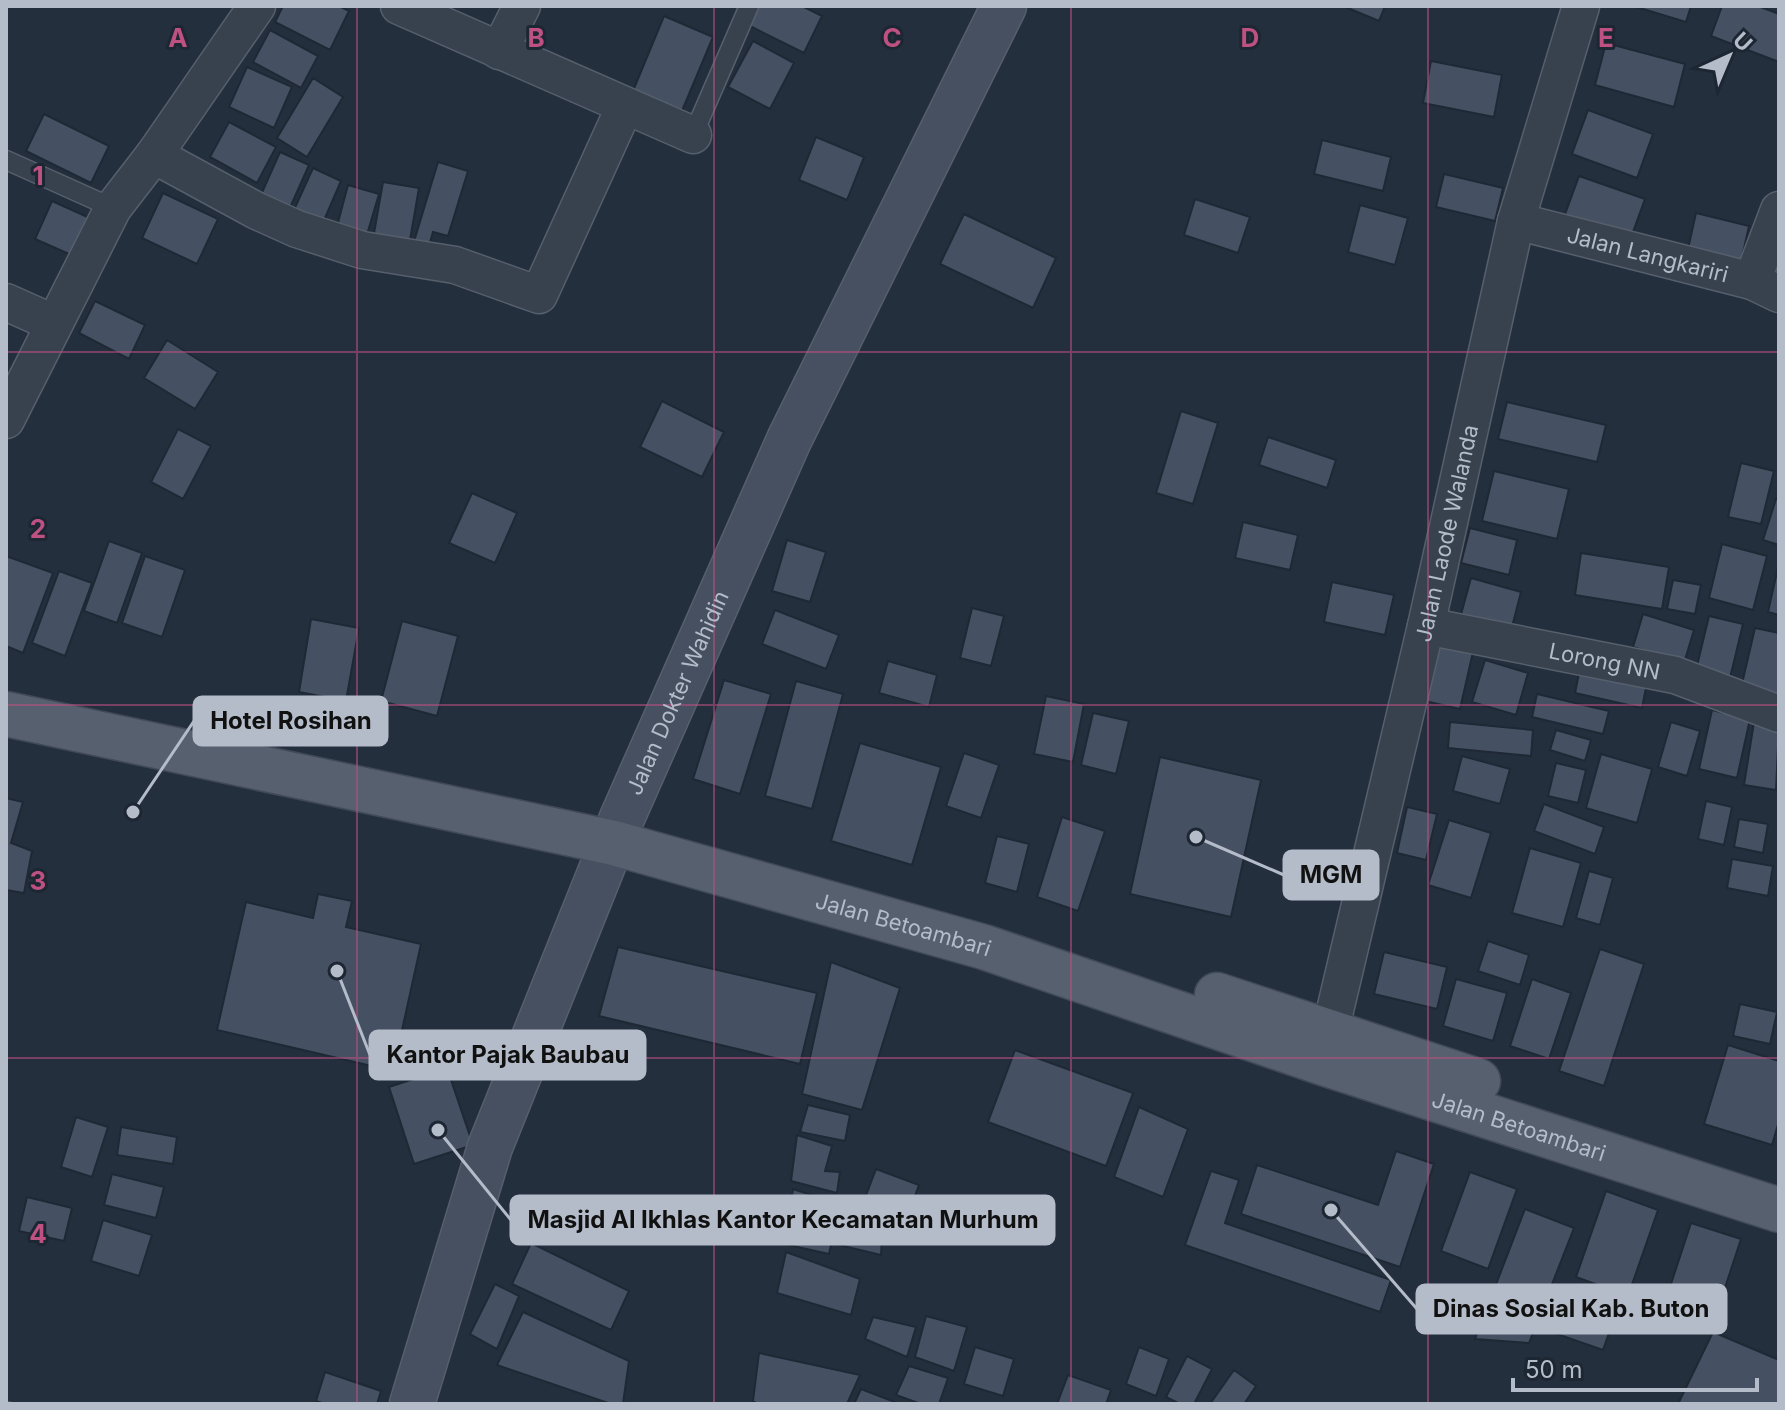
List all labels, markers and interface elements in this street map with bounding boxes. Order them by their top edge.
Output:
north arrow [1689,16,1769,96]
text: A [168,22,188,53]
text: B [527,22,545,53]
text: C [882,22,902,53]
text: D [1241,22,1259,53]
text: E [1598,22,1614,53]
text: U [1728,27,1758,57]
text: 1 [32,160,44,191]
street label: Jalan Langkariri [1564,222,1731,287]
street label: Jalan Laode Walanda [1410,422,1483,644]
text: 2 [30,513,46,544]
street label: Jalan Dokter Wahidin [621,587,734,799]
street label: Lorong NN [1547,638,1662,685]
callout: Hotel Rosihan [194,697,387,745]
text: Hotel Rosihan [210,706,372,735]
callout: MGM [1284,851,1378,899]
text: MGM [1300,860,1362,889]
text: 3 [30,865,46,896]
street label: Jalan Betoambari [813,887,995,961]
callout: Kantor Pajak Baubau [370,1031,645,1079]
text: Kantor Pajak Baubau [386,1040,630,1069]
street label: Jalan Betoambari [1429,1086,1609,1166]
callout: Masjid Al Ikhlas Kantor Kecamatan Murhum [511,1196,1054,1244]
text: Masjid Al Ikhlas Kantor Kecamatan Murhum [527,1205,1039,1234]
text: 4 [29,1218,47,1249]
callout: Dinas Sosial Kab. Buton [1417,1285,1726,1333]
text: Dinas Sosial Kab. Buton [1433,1294,1709,1323]
scale bar [1513,1342,1757,1392]
text: 50 m [1525,1355,1583,1384]

